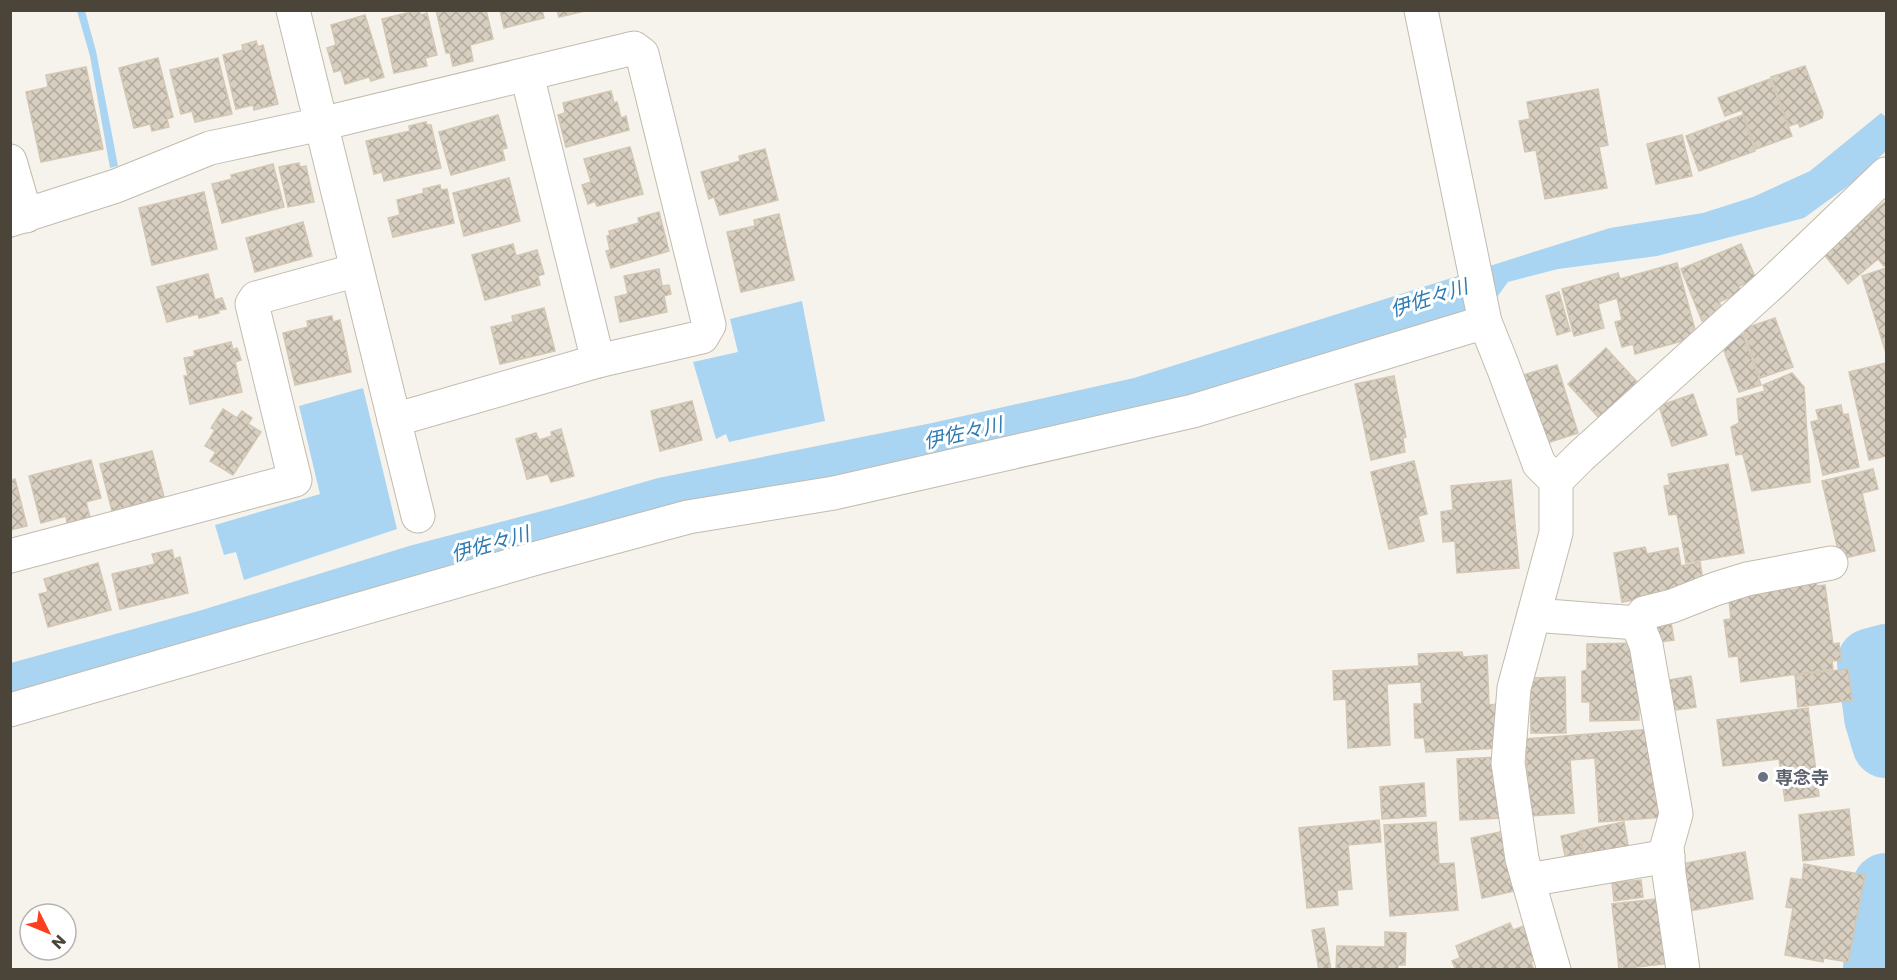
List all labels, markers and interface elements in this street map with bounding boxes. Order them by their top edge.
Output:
water label: 伊佐々川 [1387,272,1473,324]
water label: 伊佐々川 [921,410,1007,456]
water label: 伊佐々川 [448,519,534,568]
place label: 専念寺 [1775,765,1829,790]
marker: 専念寺 [1756,770,1770,784]
north arrow [18,902,78,962]
text: N [46,930,71,954]

